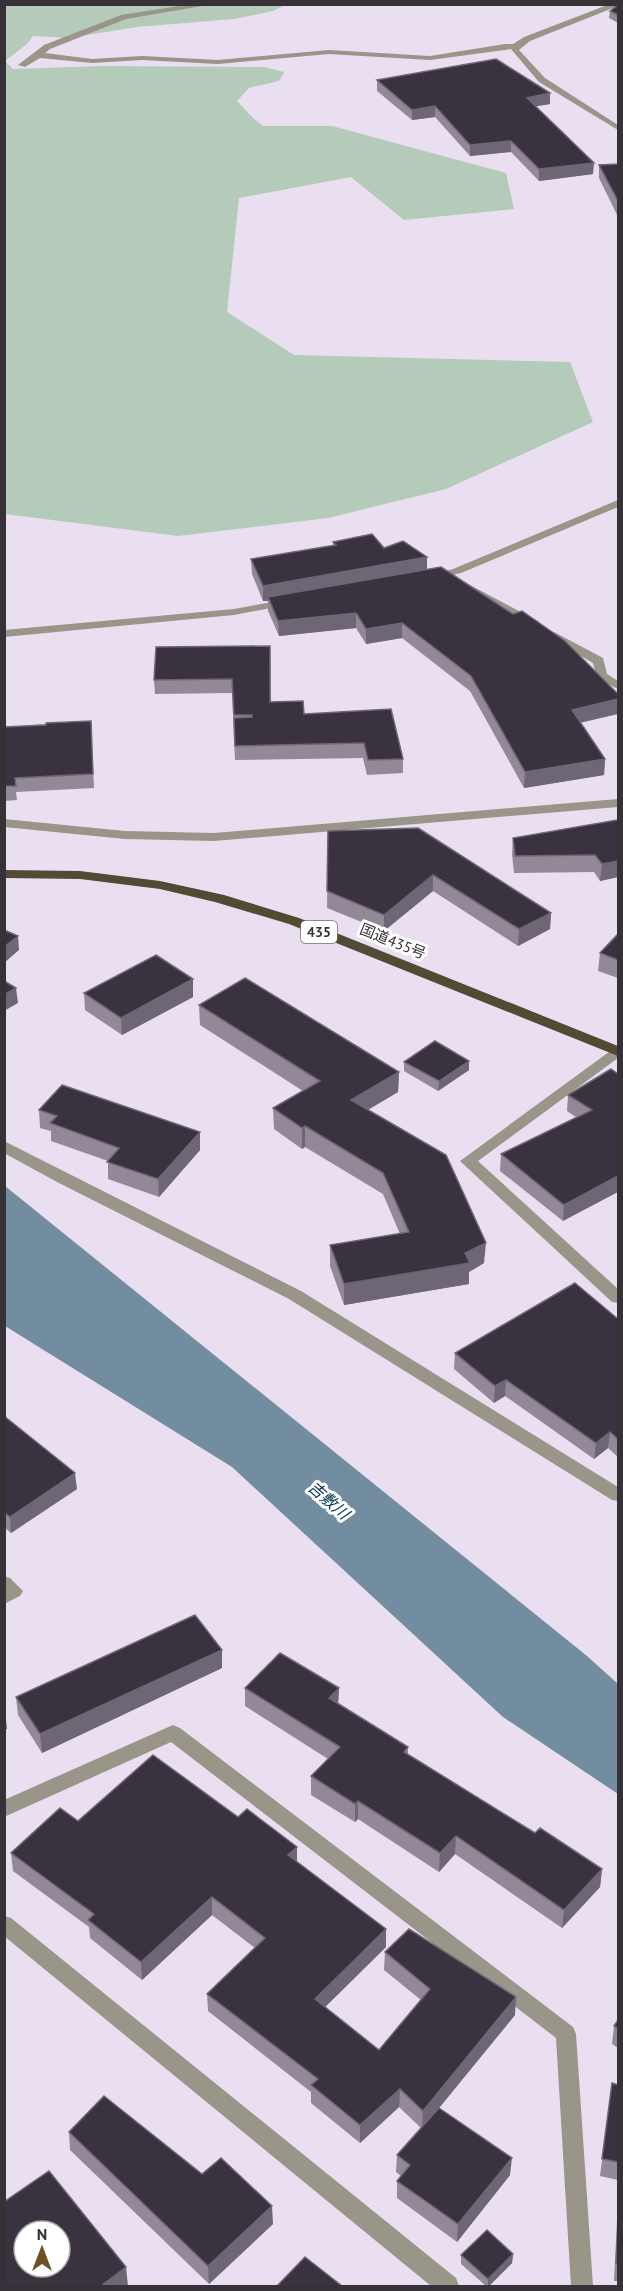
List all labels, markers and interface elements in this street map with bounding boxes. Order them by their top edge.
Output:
street label: 国道435号 [357,919,429,963]
road number: 435 [301,921,337,943]
water label: 吉敷川 [304,1477,355,1525]
north arrow [12,2219,72,2279]
text: N [37,2224,47,2244]

